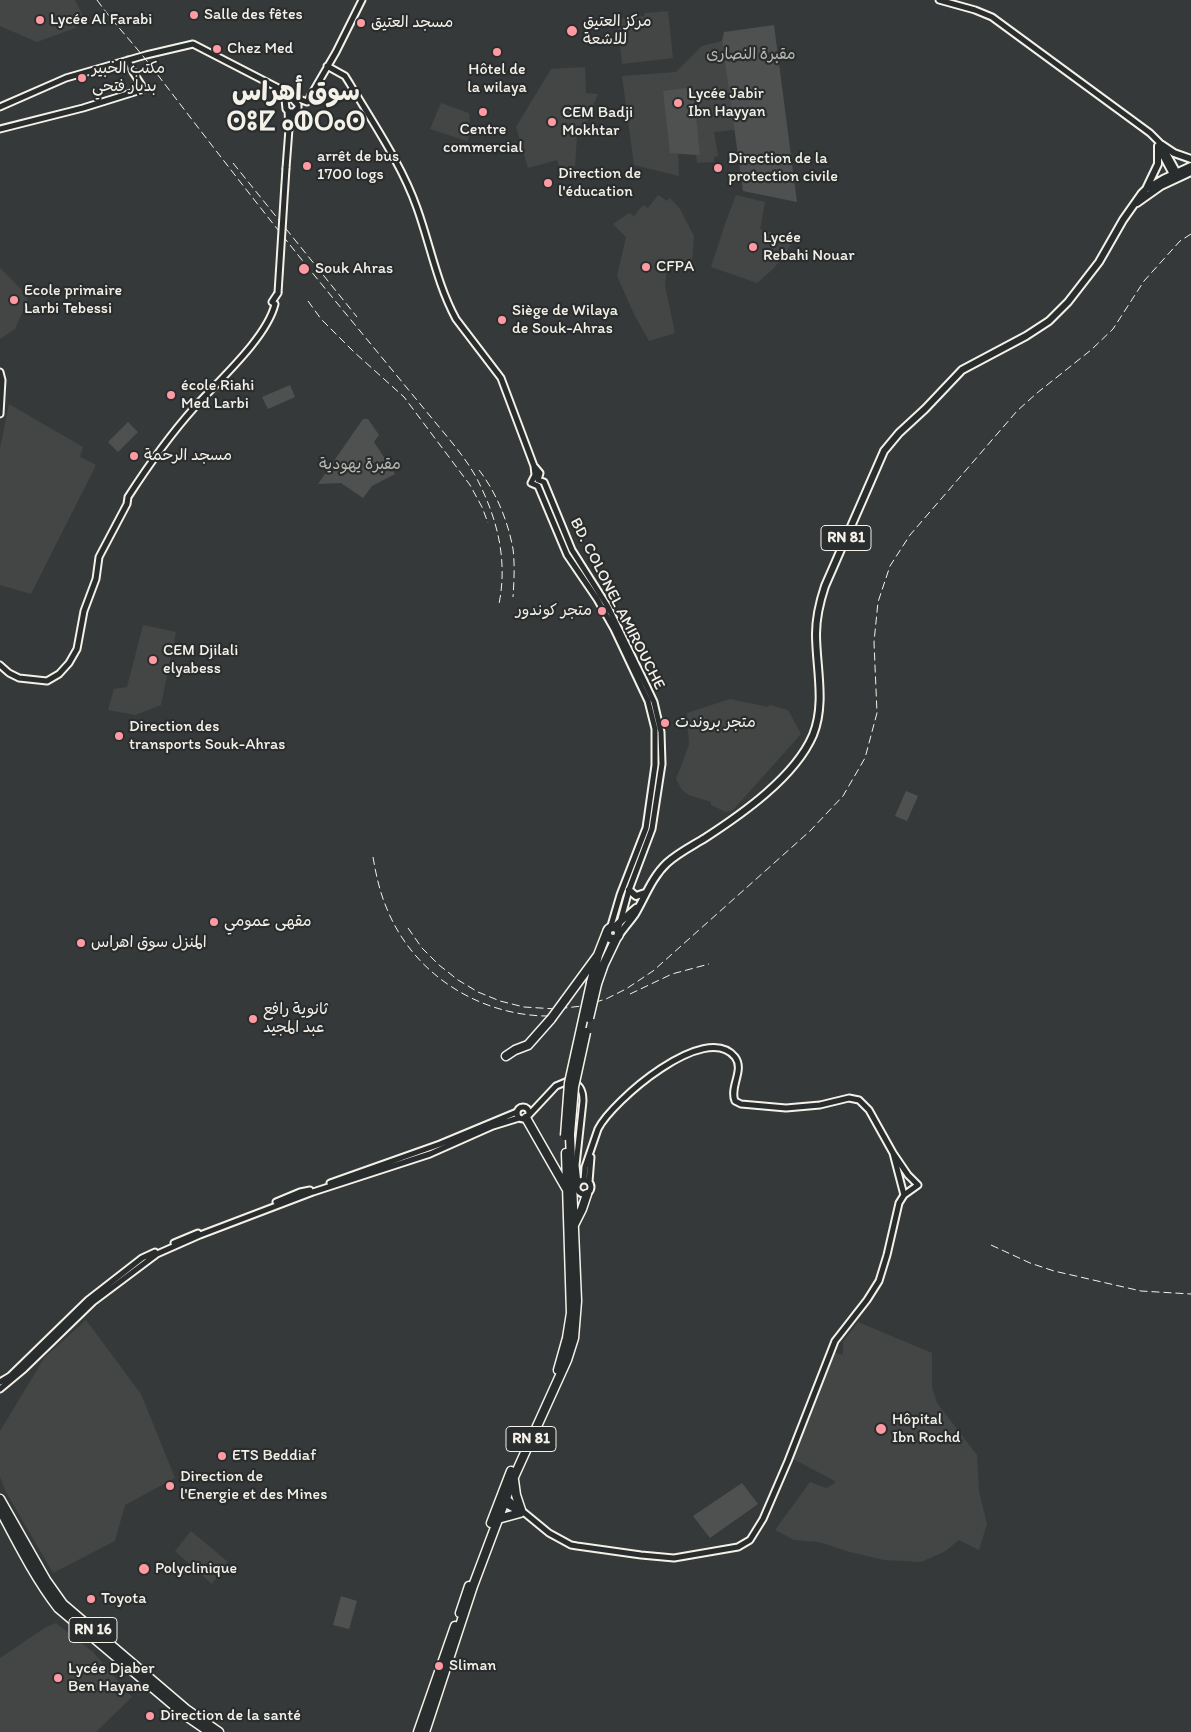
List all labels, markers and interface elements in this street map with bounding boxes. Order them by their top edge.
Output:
place label: Salle des fêtes [204,5,303,25]
marker: Salle des fêtes [188,9,200,21]
place label: Lycée Al Farabi [50,10,152,30]
place label: مركز العتيق للاشعة [583,12,651,50]
place label: مسجد العتيق [371,13,453,33]
marker: Lycée Al Farabi [34,14,46,26]
marker: مسجد العتيق [355,17,367,29]
marker: مركز العتيق للاشعة [565,24,579,38]
place label: Chez Med [227,39,293,59]
marker: Chez Med [211,43,223,55]
park label: مقبرة النصارى [706,45,796,65]
marker: Hôtel de la wilaya [491,46,503,58]
place label: مكتب الخبير بديار فتحي [92,59,165,97]
place label: Hôtel de la wilaya [467,60,527,98]
marker: مكتب الخبير بديار فتحي [76,72,88,84]
district label: سوق أهراس ⵙⵓⵇ ⴰⵀⵔⴰⵙ [226,77,366,138]
place label: Lycée Jabir Ibn Hayyan [688,84,766,122]
marker: Lycée Jabir Ibn Hayyan [672,97,684,109]
place label: CEM Badji Mokhtar [562,103,633,141]
marker: Centre commercial [477,106,489,118]
marker: CEM Badji Mokhtar [546,116,558,128]
place label: Centre commercial [443,120,523,158]
place label: arrêt de bus 1700 logs [317,147,399,185]
place label: Direction de la protection civile [728,149,838,187]
marker: arrêt de bus 1700 logs [301,160,313,172]
marker: Direction de la protection civile [712,162,724,174]
place label: Direction de l'éducation [558,164,641,202]
marker: Direction de l'éducation [542,177,554,189]
place label: Lycée Rebahi Nouar [763,228,855,266]
marker: Lycée Rebahi Nouar [747,241,759,253]
place label: CFPA [656,257,694,277]
place label: Souk Ahras [315,259,393,279]
marker: CFPA [640,261,652,273]
marker: Souk Ahras [297,262,311,276]
place label: Ecole primaire Larbi Tebessi [24,281,122,319]
marker: Ecole primaire Larbi Tebessi [8,294,20,306]
place label: Siège de Wilaya de Souk-Ahras [512,301,618,339]
marker: Siège de Wilaya de Souk-Ahras [496,314,508,326]
place label: école Riahi Med Larbi [181,376,254,414]
marker: école Riahi Med Larbi [165,389,177,401]
place label: مسجد الرحمة [144,446,232,466]
marker: مسجد الرحمة [128,450,140,462]
park label: مقبرة يهودية [319,455,401,475]
street label: BD. COLONEL AMIROUCHE [565,515,669,693]
road number: RN 81 [821,526,871,550]
place label: متجر كوندور [516,601,592,621]
marker: متجر كوندور [596,605,608,617]
place label: CEM Djilali elyabess [163,641,238,679]
marker: CEM Djilali elyabess [147,654,159,666]
place label: متجر بروندت [675,713,756,733]
place label: Direction des transports Souk-Ahras [129,717,285,755]
marker: متجر بروندت [659,717,671,729]
marker: Direction des transports Souk-Ahras [113,730,125,742]
place label: مقهى عمومي [224,912,311,932]
marker: مقهى عمومي [208,916,220,928]
place label: المنزل سوق اهراس [91,933,207,953]
marker: المنزل سوق اهراس [75,937,87,949]
place label: ثانوية رافع عبد المجيد [263,1000,328,1038]
marker: ثانوية رافع عبد المجيد [247,1013,259,1025]
place label: Hôpital Ibn Rochd [892,1410,961,1448]
marker: Hôpital Ibn Rochd [874,1422,888,1436]
road number: RN 81 [506,1426,556,1452]
place label: ETS Beddiaf [232,1446,316,1466]
marker: ETS Beddiaf [216,1450,228,1462]
place label: Direction de l'Energie et des Mines [180,1467,327,1505]
marker: Direction de l'Energie et des Mines [164,1480,176,1492]
place label: Polyclinique [155,1559,237,1579]
marker: Polyclinique [137,1562,151,1576]
place label: Toyota [101,1589,147,1609]
marker: Toyota [85,1593,97,1605]
road number: RN 16 [69,1618,117,1642]
place label: Sliman [449,1656,496,1676]
place label: Lycée Djaber Ben Hayane [68,1659,155,1697]
marker: Sliman [433,1660,445,1672]
marker: Lycée Djaber Ben Hayane [52,1672,64,1684]
place label: Direction de la santé [160,1706,301,1726]
marker: Direction de la santé [144,1710,156,1722]

